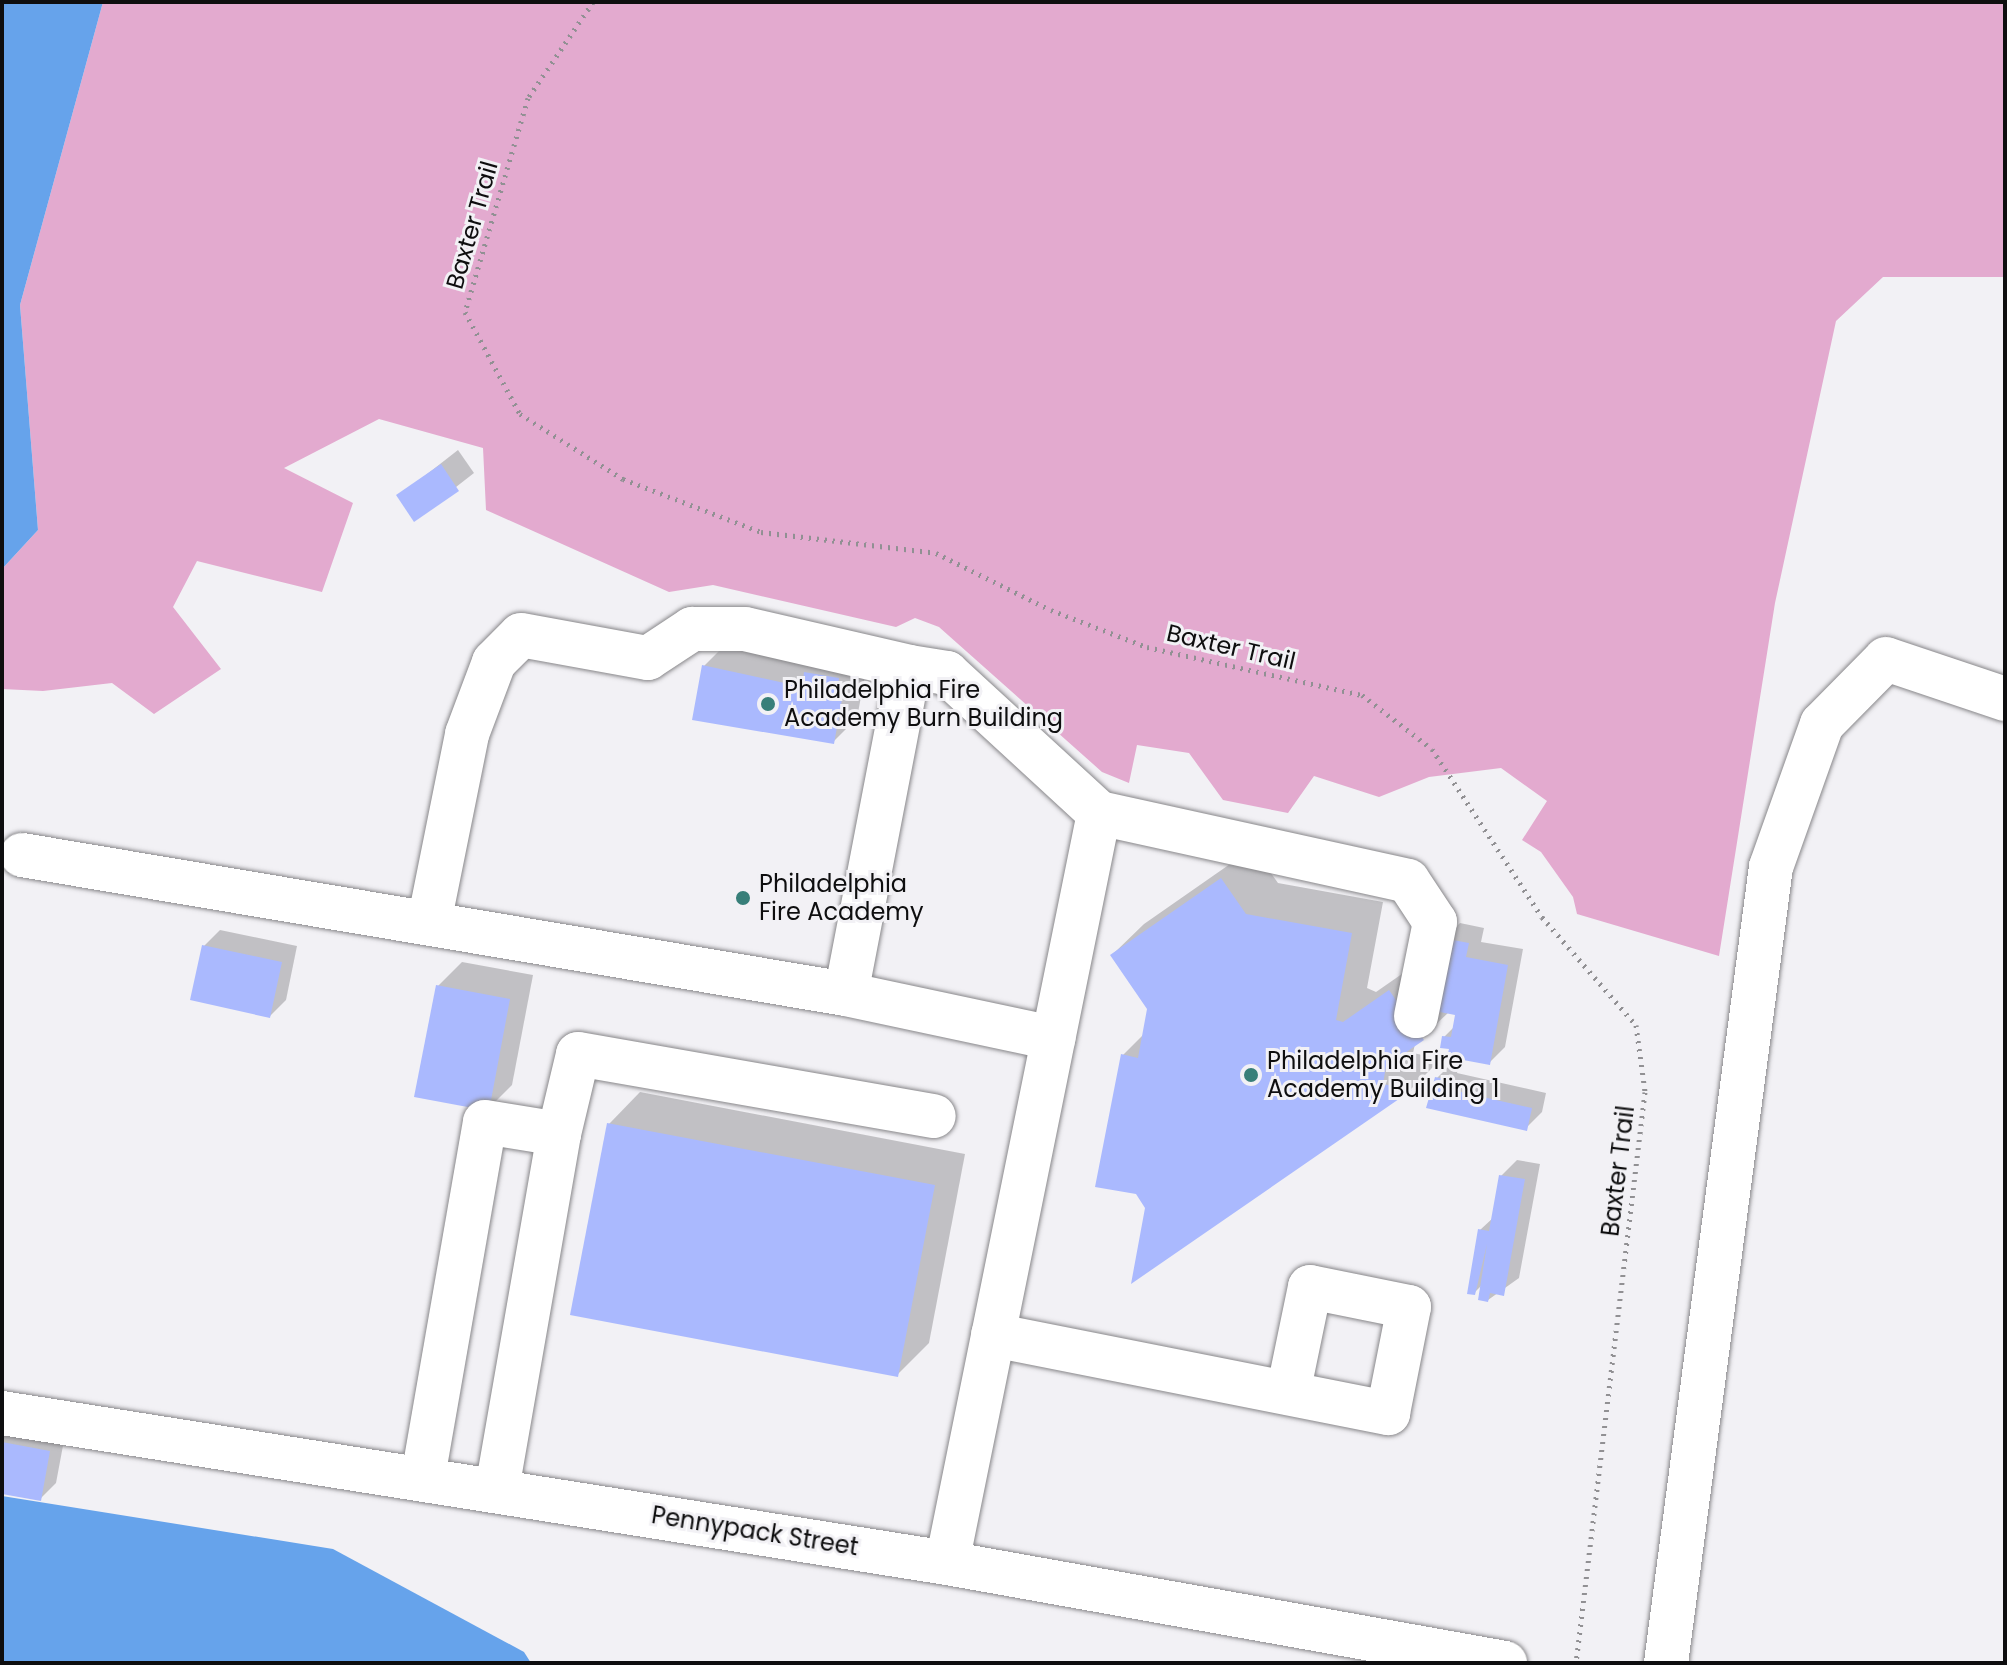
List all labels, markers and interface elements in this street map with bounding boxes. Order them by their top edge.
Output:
street label: Baxter Trail [440,158,504,292]
street label: Baxter Trail [1164,618,1298,676]
place label: Philadelphia Fire Academy Burn Building [784,676,1063,732]
marker: Philadelphia Fire Academy Burn Building [759,695,777,713]
place label: Philadelphia Fire Academy [759,870,924,926]
marker: Philadelphia Fire Academy [734,889,752,907]
place label: Philadelphia Fire Academy Building 1 [1267,1047,1499,1103]
marker: Philadelphia Fire Academy Building 1 [1242,1066,1260,1084]
street label: Baxter Trail [1596,1104,1640,1238]
street label: Pennypack Street [650,1500,860,1562]

